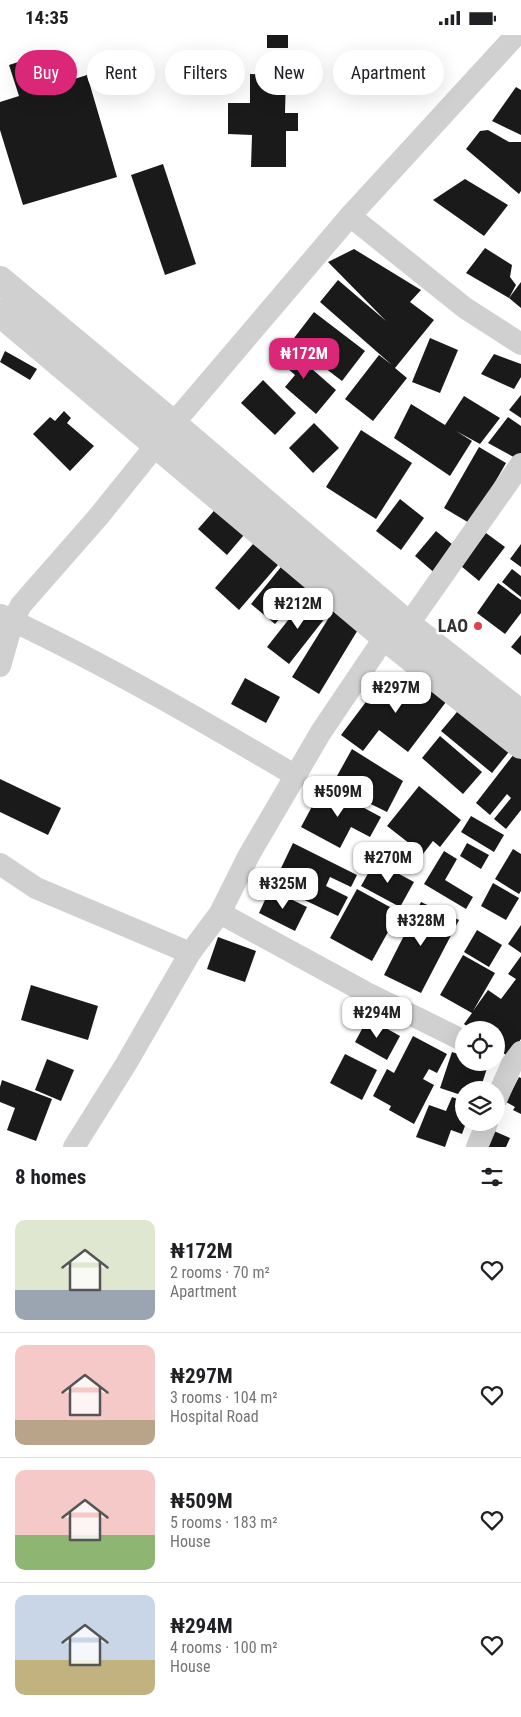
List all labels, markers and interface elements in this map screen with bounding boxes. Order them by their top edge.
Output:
text: 14:35 [25,6,69,29]
chip: Buy [15,50,77,95]
chip: Rent [87,50,155,95]
chip: Filters [165,50,245,95]
chip: New [255,50,323,95]
chip: Apartment [333,50,444,95]
pin: ₦172M [269,337,339,380]
text: ₦172M [280,344,328,363]
pin: ₦212M [263,587,333,630]
text: ₦212M [274,594,322,613]
place label: LAO [438,615,468,636]
marker: LAO [472,620,484,632]
pin: ₦297M [361,671,431,714]
text: ₦297M [372,678,420,697]
pin: ₦509M [303,775,373,818]
text: ₦509M [314,782,362,801]
pin: ₦270M [353,841,423,884]
text: ₦270M [364,848,412,867]
pin: ₦325M [248,867,318,910]
text: ₦325M [259,874,307,893]
pin: ₦328M [386,905,456,947]
text: ₦328M [397,911,445,930]
pin: ₦294M [342,997,412,1039]
text: ₦294M [353,1003,401,1022]
map controls [455,1021,505,1131]
button: locate [455,1021,505,1071]
button: layers [455,1081,505,1131]
icon: filters [478,1163,506,1191]
text: 8 homes [15,1165,86,1189]
text: ₦172M [170,1239,233,1263]
icon: home [55,1240,115,1300]
icon: heart [478,1256,506,1284]
text: 2 rooms · 70 m² [170,1263,270,1282]
text: Apartment [170,1282,237,1301]
text: ₦297M [170,1364,233,1388]
icon: home [55,1365,115,1425]
icon: heart [478,1381,506,1409]
text: 3 rooms · 104 m² [170,1388,278,1407]
text: Hospital Road [170,1407,259,1426]
text: ₦509M [170,1489,233,1513]
icon: home [55,1490,115,1550]
icon: heart [478,1506,506,1534]
text: 5 rooms · 183 m² [170,1513,278,1532]
text: House [170,1532,210,1551]
text: ₦294M [170,1614,233,1638]
icon: home [55,1615,115,1675]
icon: heart [478,1631,506,1659]
text: 4 rooms · 100 m² [170,1638,278,1657]
text: House [170,1657,210,1676]

